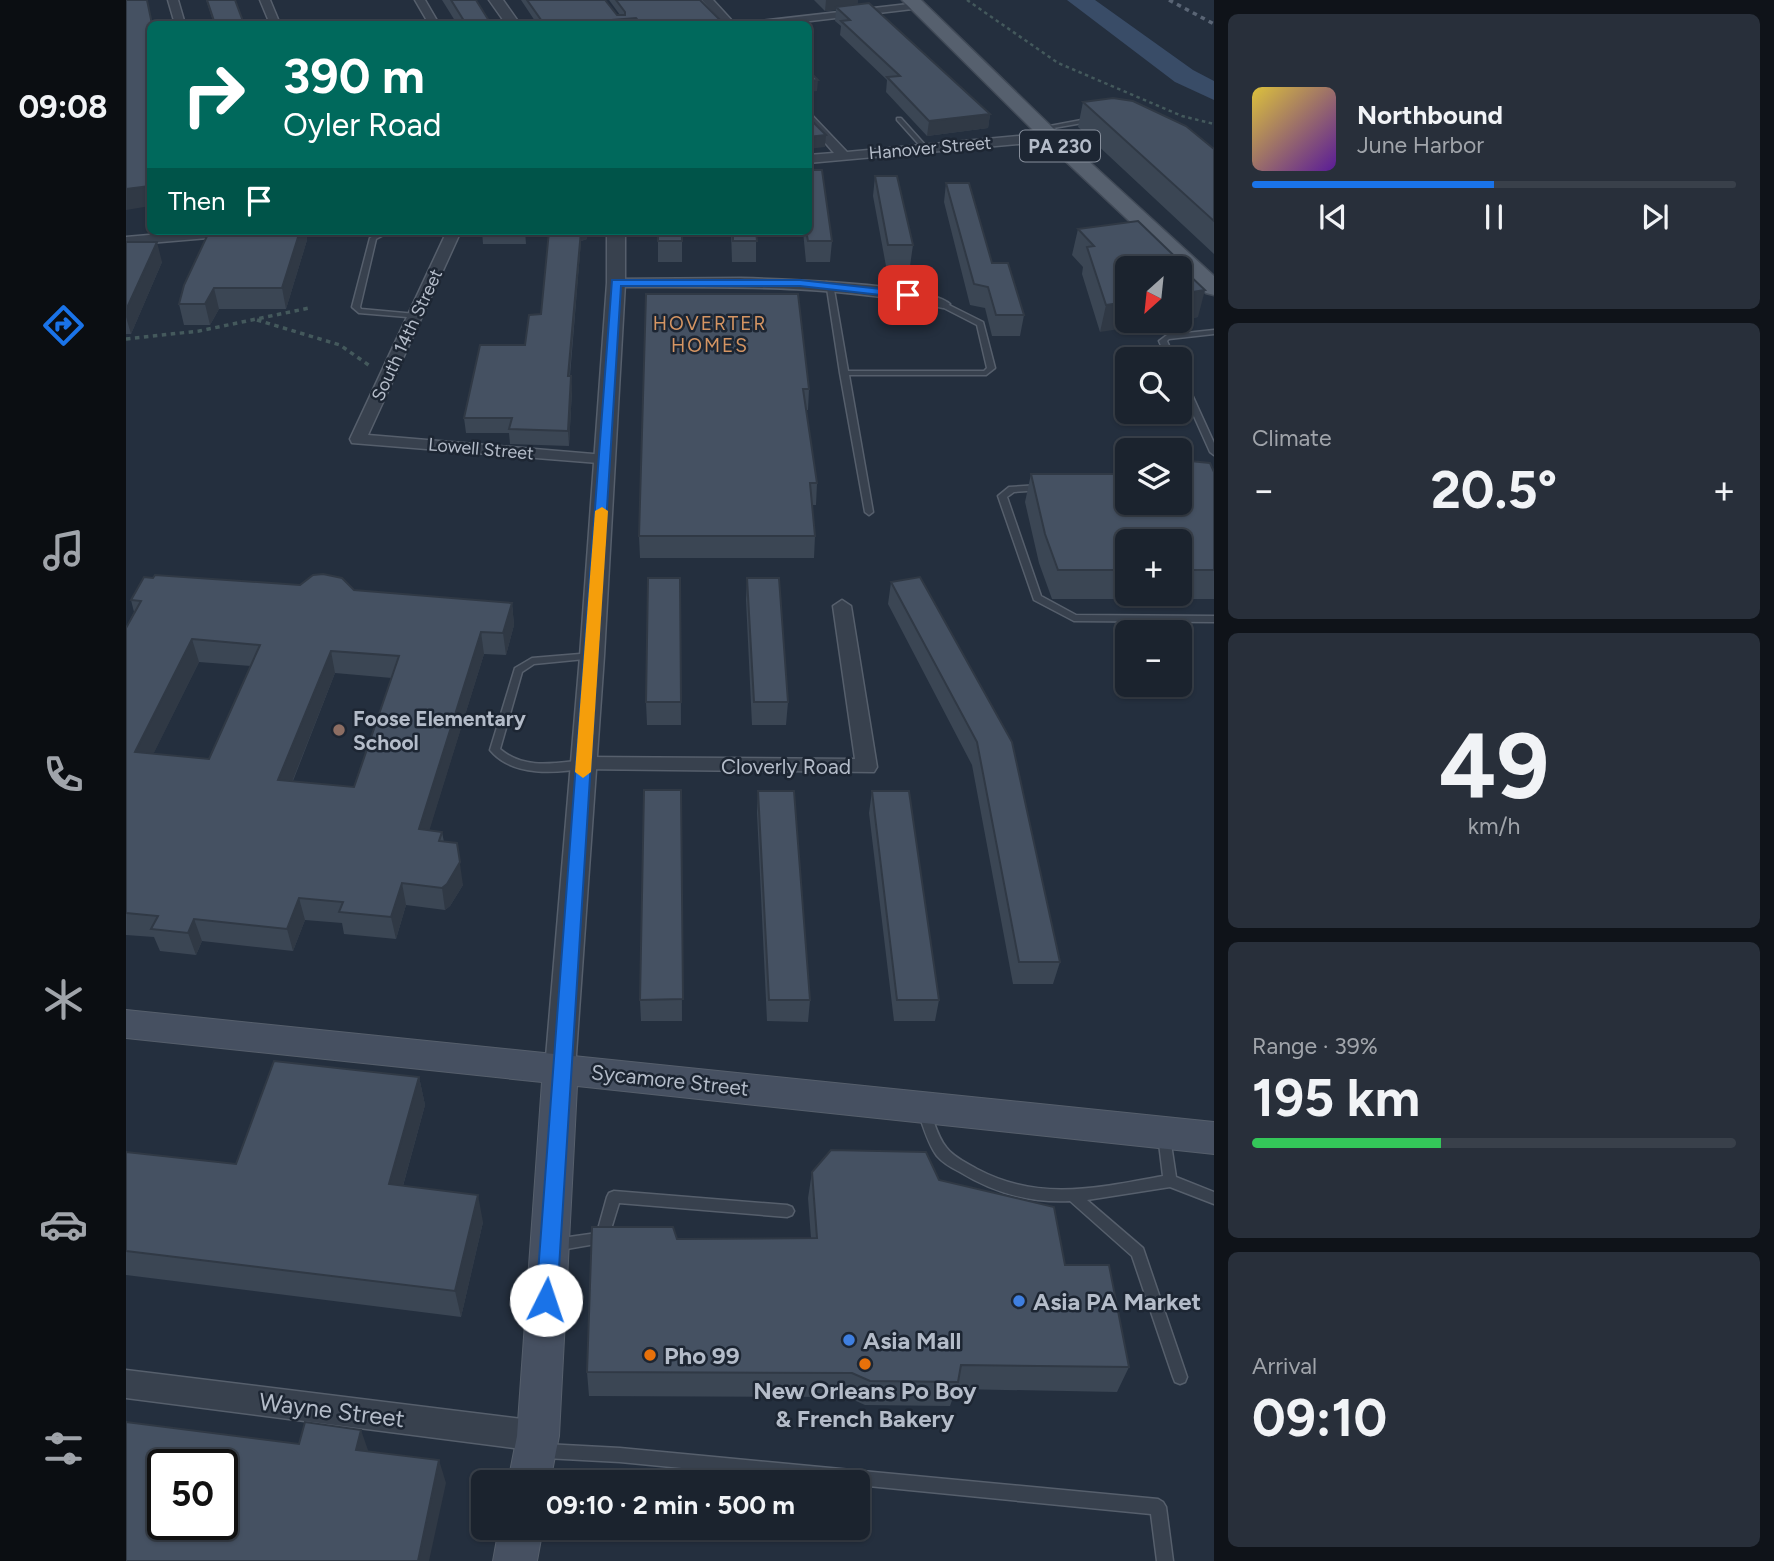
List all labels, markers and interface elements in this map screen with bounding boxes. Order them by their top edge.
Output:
text: 390 m [283,46,425,105]
icon: right [168,49,259,140]
text: 09:08 [18,88,108,126]
text: Northbound [1357,99,1503,131]
text: Oyler Road [283,106,442,144]
road number: PA 230 [1020,130,1100,162]
text: June Harbor [1357,131,1484,159]
street label: Hanover Street [868,132,992,164]
icon: arrive [240,182,278,220]
text: Then [168,185,226,217]
icon: previous [1314,198,1352,236]
icon: pause [1475,198,1513,236]
icon: next [1636,198,1674,236]
north arrow [1115,256,1192,332]
map controls [1115,256,1192,697]
street label: South 14th Street [367,265,447,405]
pin [878,265,938,325]
icon: arrive [889,276,927,314]
icon: directions [39,301,88,350]
district label: HOVERTER HOMES [653,312,767,357]
button: search [1115,347,1192,424]
text: Climate [1252,424,1331,452]
street label: Lowell Street [427,433,535,465]
button: layers [1115,438,1192,515]
text: 20.5° [1431,459,1557,521]
text: − [1252,467,1276,513]
text: + [1712,467,1736,513]
icon: music [39,526,88,575]
button: + [1115,529,1192,606]
button: − [1115,620,1192,697]
place label: Foose Elementary School [353,706,527,755]
text: 49 [1439,712,1549,821]
marker: Foose Elementary School [331,722,347,738]
icon: phone [39,750,88,799]
street label: Cloverly Road [721,754,851,779]
text: km/h [1468,812,1520,840]
icon: climate [39,975,88,1024]
text: Range · 39% [1252,1032,1378,1060]
street label: Sycamore Street [590,1059,750,1101]
text: 195 km [1252,1067,1420,1129]
icon: car [39,1200,88,1249]
position arrow [509,1263,583,1337]
place label: Asia PA Market [1033,1287,1201,1316]
marker: Asia PA Market [1011,1293,1027,1309]
place label: Asia Mall [863,1326,961,1355]
marker: Asia Mall [841,1332,857,1348]
place label: Pho 99 [664,1341,740,1370]
marker: Pho 99 [642,1347,658,1363]
text: Arrival [1252,1352,1317,1380]
marker: New Orleans Po Boy & French Bakery [857,1356,873,1372]
place label: New Orleans Po Boy & French Bakery [753,1376,977,1433]
street label: Wayne Street [258,1387,406,1433]
text: 09:10 [1252,1387,1387,1449]
icon: filters [39,1424,88,1473]
speed limit sign: 50 [147,1449,238,1540]
text: 09:10 · 2 min · 500 m [546,1489,795,1521]

